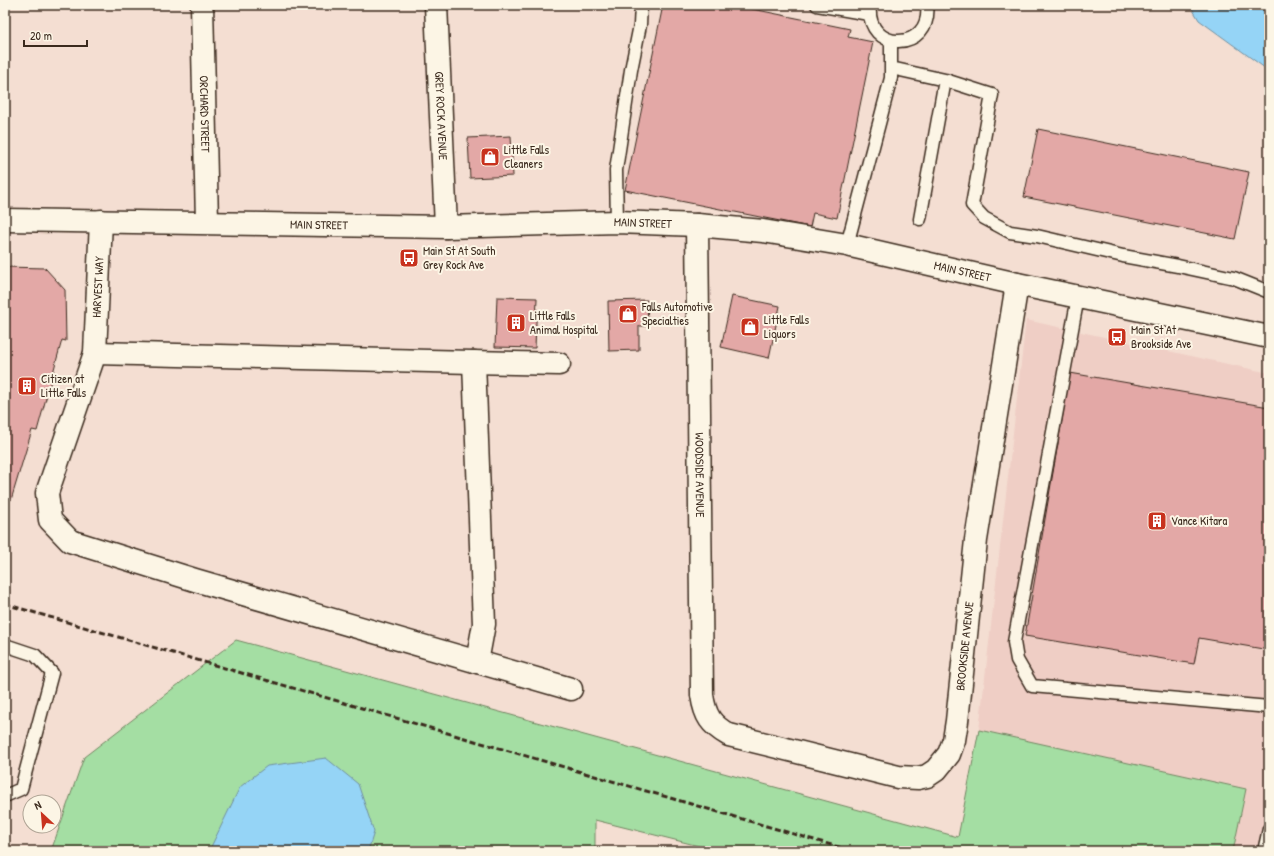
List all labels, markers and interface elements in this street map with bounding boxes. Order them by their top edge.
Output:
scale bar [24,22,87,48]
text: 20 m [30,27,52,44]
street label: GREY ROCK AVENUE [431,71,452,161]
street label: ORCHARD STREET [196,75,214,153]
place label: Little Falls Cleaners [504,141,550,172]
shop icon: Little Falls Cleaners [479,146,501,168]
street label: MAIN STREET [614,213,672,232]
street label: MAIN STREET [290,216,348,233]
place label: Main St At South Grey Rock Ave [423,242,495,273]
bus stop icon: Main St At South Grey Rock Ave [398,247,420,269]
street label: HARVEST WAY [87,255,108,318]
street label: MAIN STREET [932,256,993,286]
place label: Falls Automotive Specialties [641,298,713,329]
shop icon: Falls Automotive Specialties [617,303,639,325]
place label: Little Falls Animal Hospital [530,307,599,338]
place label: Little Falls Liquors [764,311,810,342]
building icon: Little Falls Animal Hospital [505,312,527,334]
shop icon: Little Falls Liquors [739,316,761,338]
place label: Main St At Brookside Ave [1131,321,1192,352]
bus stop icon: Main St At Brookside Ave [1106,326,1128,348]
place label: Citizen at Little Falls [41,370,87,401]
building icon: Citizen at Little Falls [16,375,38,397]
street label: WOODSIDE AVENUE [691,432,709,518]
building icon: Vance Kitara [1146,510,1168,532]
place label: Vance Kitara [1171,512,1227,529]
street label: BROOKSIDE AVENUE [951,600,978,691]
north arrow [22,794,62,834]
text: N [32,797,43,813]

